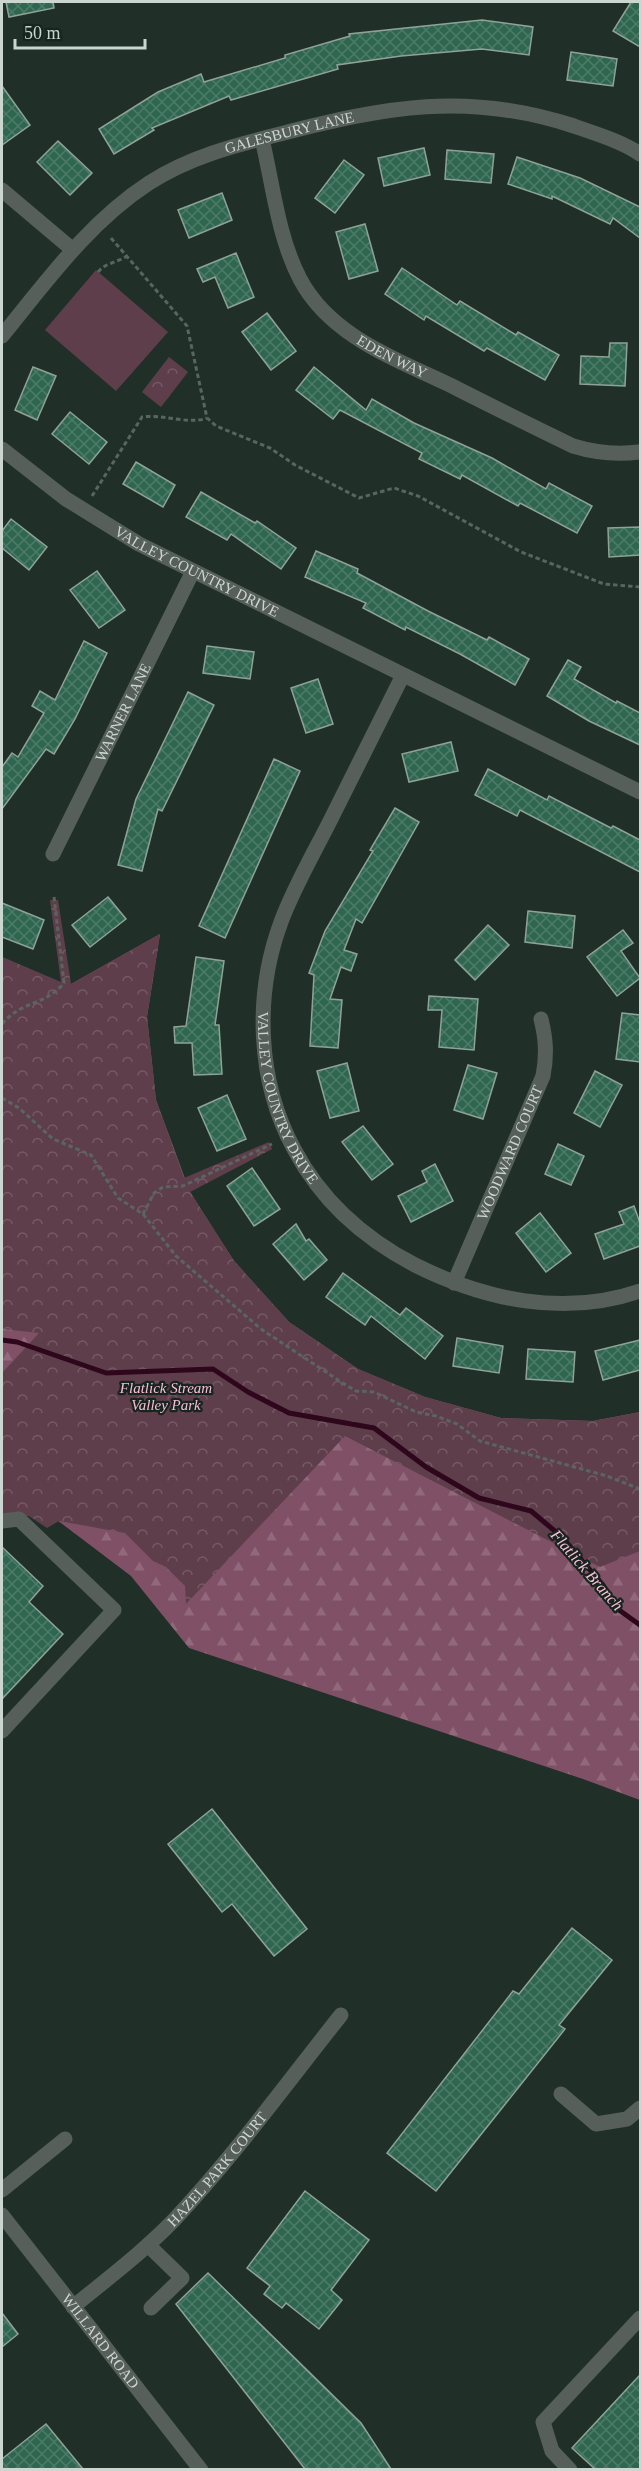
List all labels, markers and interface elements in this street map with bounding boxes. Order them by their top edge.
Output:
scale bar [15,12,146,50]
text: 50 m [24,23,61,43]
street label: GALESBURY LANE [223,109,355,157]
street label: EDEN WAY [354,332,430,381]
street label: VALLEY COUNTRY DRIVE [112,523,282,620]
street label: WARNER LANE [92,661,154,764]
street label: VALLEY COUNTRY DRIVE [255,1011,322,1187]
street label: WOODWARD COURT [474,1083,546,1222]
park label: Flatlick Stream Valley Park [119,1380,212,1413]
water label: Flatlick Branch [547,1526,626,1614]
street label: HAZEL PARK COURT [164,2109,270,2230]
street label: WILLARD ROAD [59,2291,142,2392]

